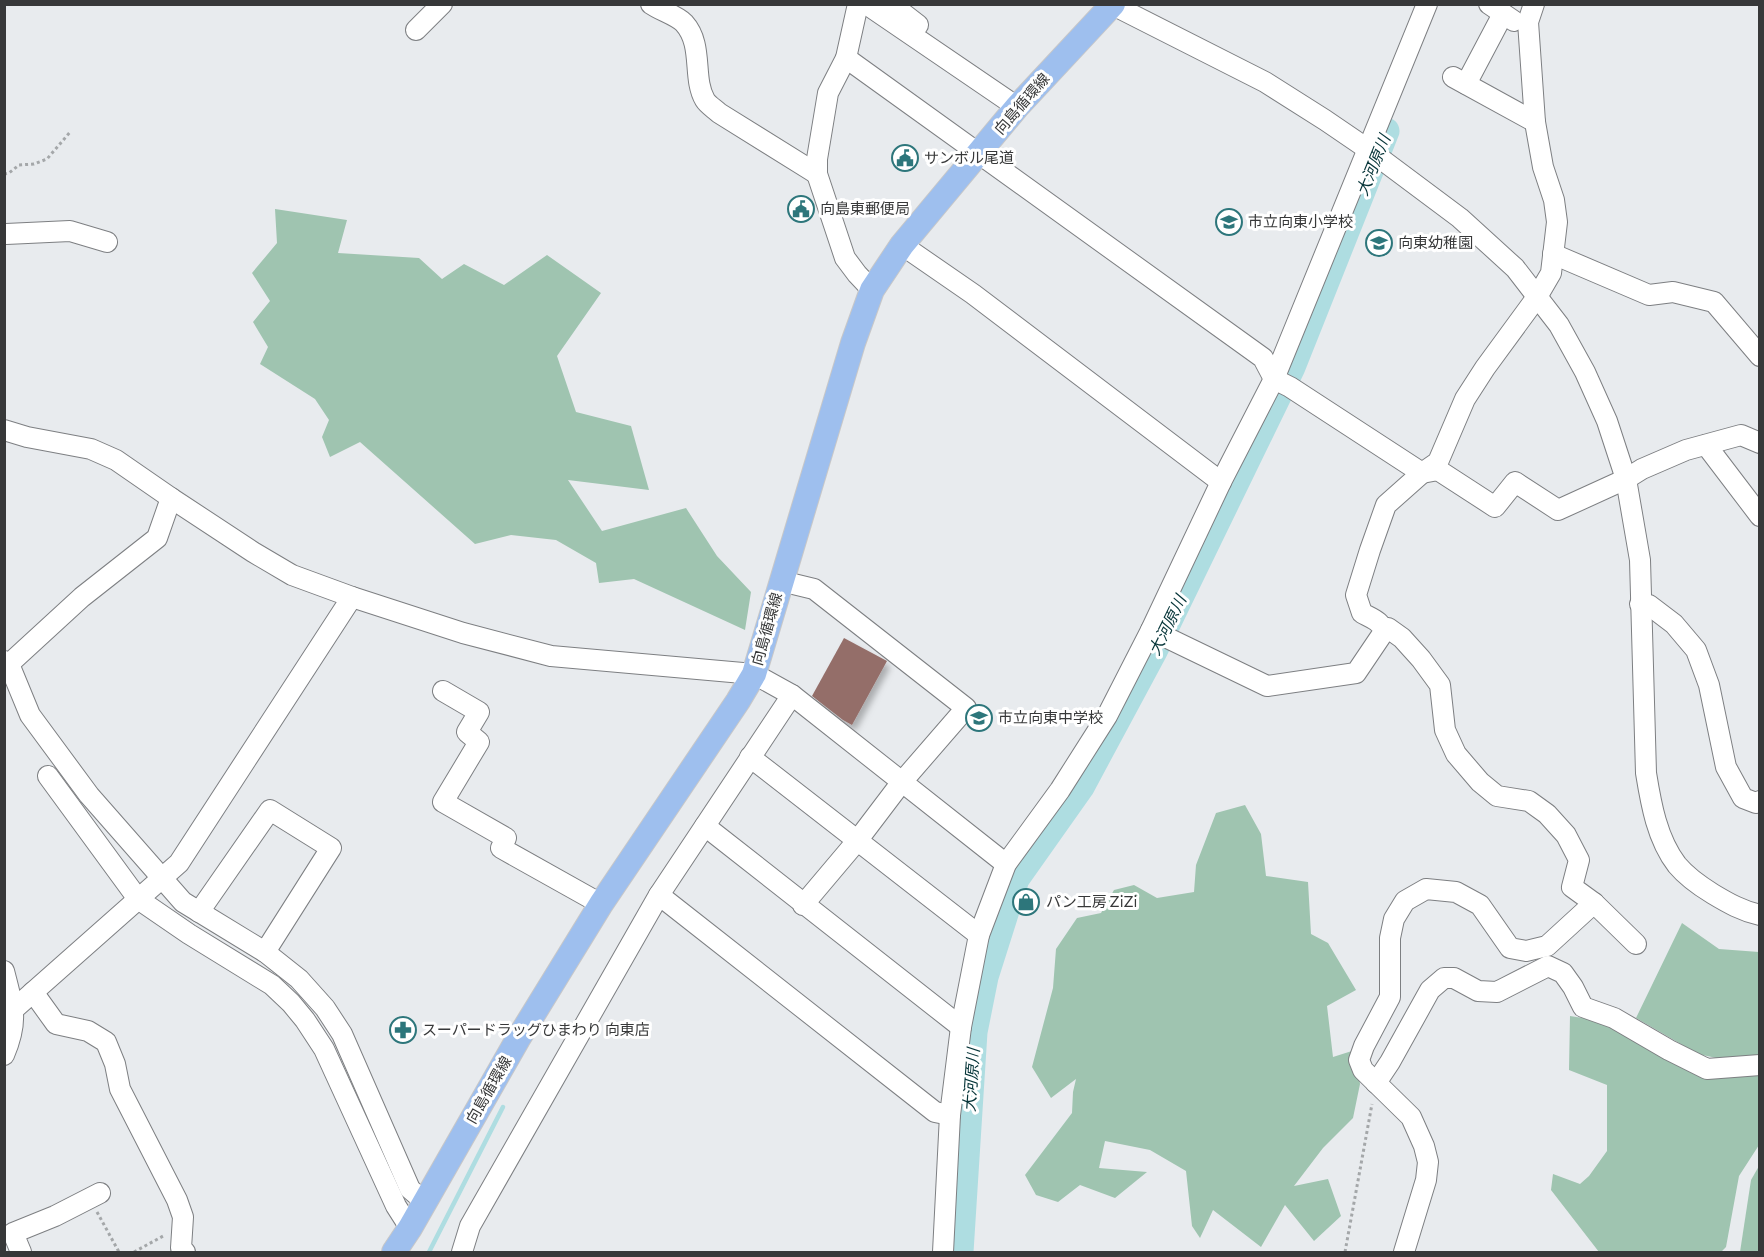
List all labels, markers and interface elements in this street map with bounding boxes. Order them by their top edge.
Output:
street label: 向島循環線 [990,69,1053,138]
water label: 大河原川 [1352,130,1394,198]
public building icon: サンボル尾道 [890,143,920,173]
place label: サンボル尾道 [924,148,1014,166]
public building icon: 向島東郵便局 [786,194,816,224]
place label: 向島東郵便局 [820,199,910,217]
school or university icon: 市立向東小学校 [1214,207,1244,237]
place label: 市立向東小学校 [1248,212,1353,230]
school or university icon: 向東幼稚園 [1364,228,1394,258]
place label: 向東幼稚園 [1398,233,1473,251]
street label: 向島循環線 [747,590,785,667]
water label: 大河原川 [1144,590,1190,658]
school or university icon: 市立向東中学校 [964,703,994,733]
place label: 市立向東中学校 [998,708,1103,726]
shop icon: パン工房 ZiZi [1011,887,1041,917]
place label: パン工房 ZiZi [1046,892,1137,910]
pharmacy icon: スーパードラッグひまわり 向東店 [388,1015,418,1045]
place label: スーパードラッグひまわり 向東店 [422,1020,650,1038]
water label: 大河原川 [959,1045,982,1113]
street label: 向島循環線 [462,1053,515,1126]

